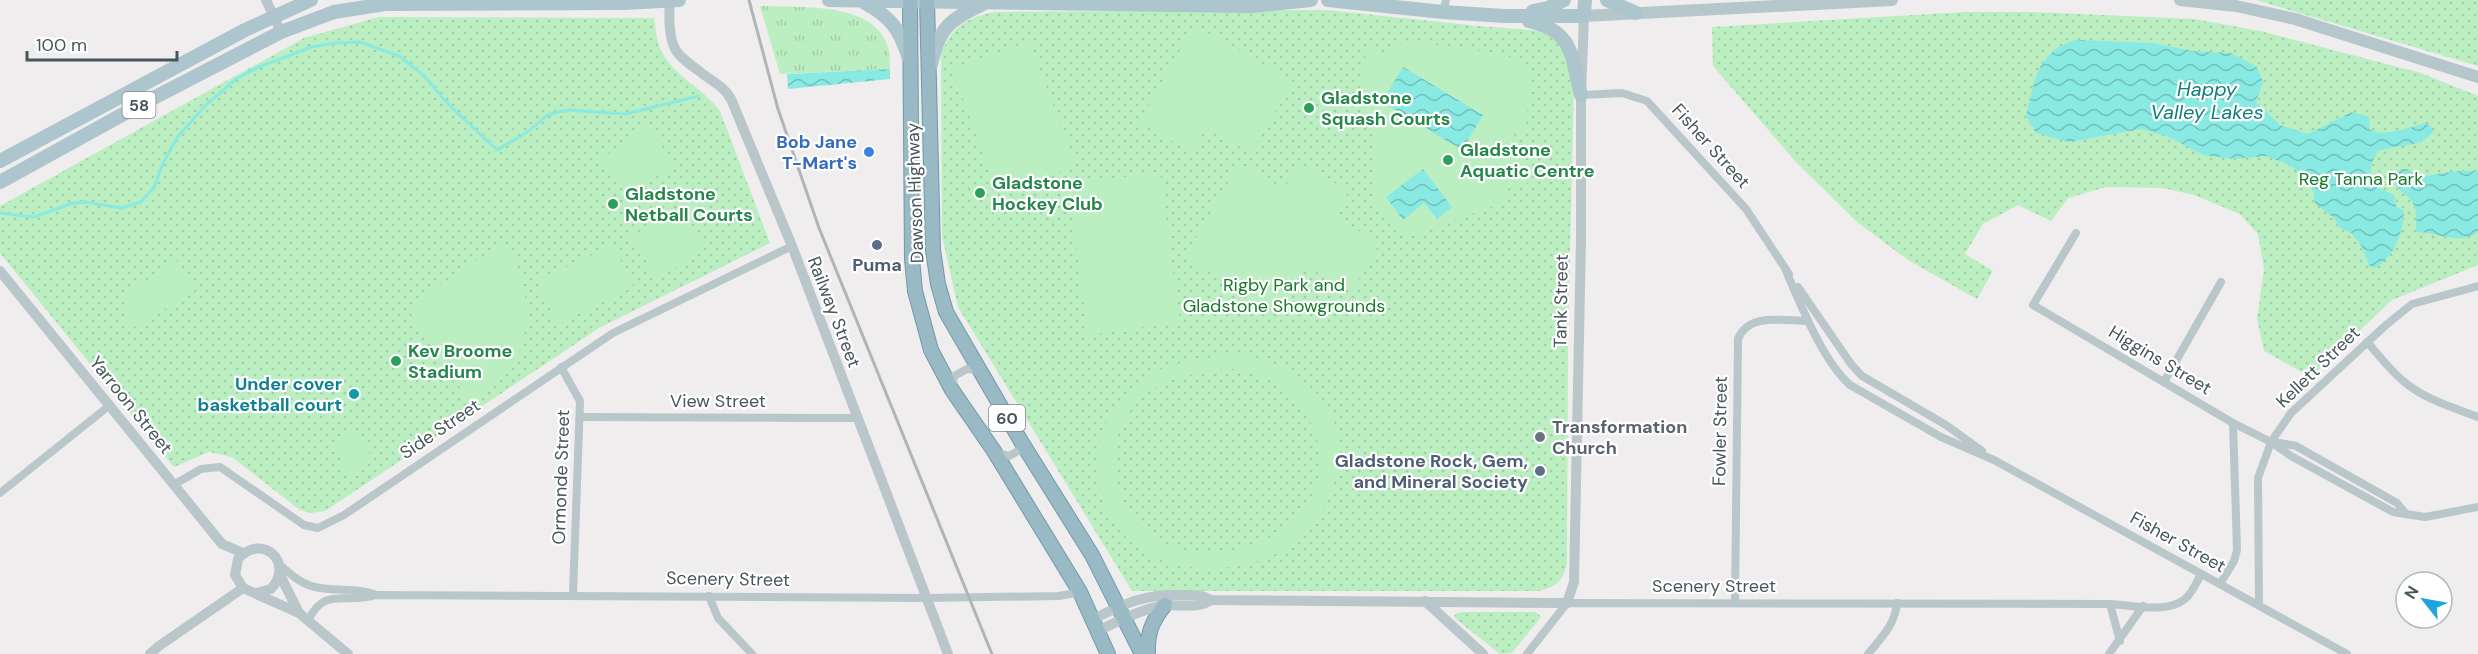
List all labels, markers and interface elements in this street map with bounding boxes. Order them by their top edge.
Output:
scale bar [27,24,177,62]
text: 100 m [36,33,87,57]
water label: Happy Valley Lakes [2150,76,2264,125]
place label: Gladstone Squash Courts [1321,86,1450,131]
road number: 58 [122,92,156,118]
street label: Fisher Street [1667,99,1755,193]
marker: Gladstone Squash Courts [1302,101,1316,115]
street label: Dawson Highway [901,122,929,264]
place label: Bob Jane T-Mart's [776,130,857,175]
place label: Gladstone Aquatic Centre [1460,138,1595,183]
marker: Bob Jane T-Mart's [862,145,876,159]
marker: Gladstone Aquatic Centre [1441,153,1455,167]
park label: Reg Tanna Park [2299,167,2423,191]
place label: Gladstone Hockey Club [992,171,1103,216]
place label: Gladstone Netball Courts [625,182,753,227]
marker: Gladstone Hockey Club [973,186,987,200]
marker: Gladstone Netball Courts [606,197,620,211]
marker: Puma [870,238,884,252]
street label: Railway Street [802,253,866,371]
place label: Puma [852,253,902,277]
street label: Tank Street [1548,254,1574,348]
park label: Rigby Park and Gladstone Showgrounds [1183,273,1385,318]
street label: Higgins Street [2104,320,2216,400]
street label: Kellett Street [2271,321,2365,413]
place label: Kev Broome Stadium [408,339,512,384]
street label: Yarroon Street [84,351,178,459]
marker: Kev Broome Stadium [389,354,403,368]
place label: Under cover basketball court [198,372,342,417]
street label: Fowler Street [1707,376,1733,486]
marker: Under cover basketball court [347,387,361,401]
street label: View Street [670,389,766,413]
street label: Side Street [395,393,485,465]
road number: 60 [989,405,1025,431]
street label: Ormonde Street [547,409,575,545]
place label: Transformation Church [1552,415,1687,460]
marker: Transformation Church [1533,430,1547,444]
place label: Gladstone Rock, Gem, and Mineral Society [1335,449,1528,494]
marker: Gladstone Rock, Gem, and Mineral Society [1533,464,1547,478]
street label: Fisher Street [2126,506,2230,578]
street label: Scenery Street [666,566,790,592]
north arrow [2394,570,2454,630]
street label: Scenery Street [1652,574,1776,598]
text: N [2400,582,2424,603]

